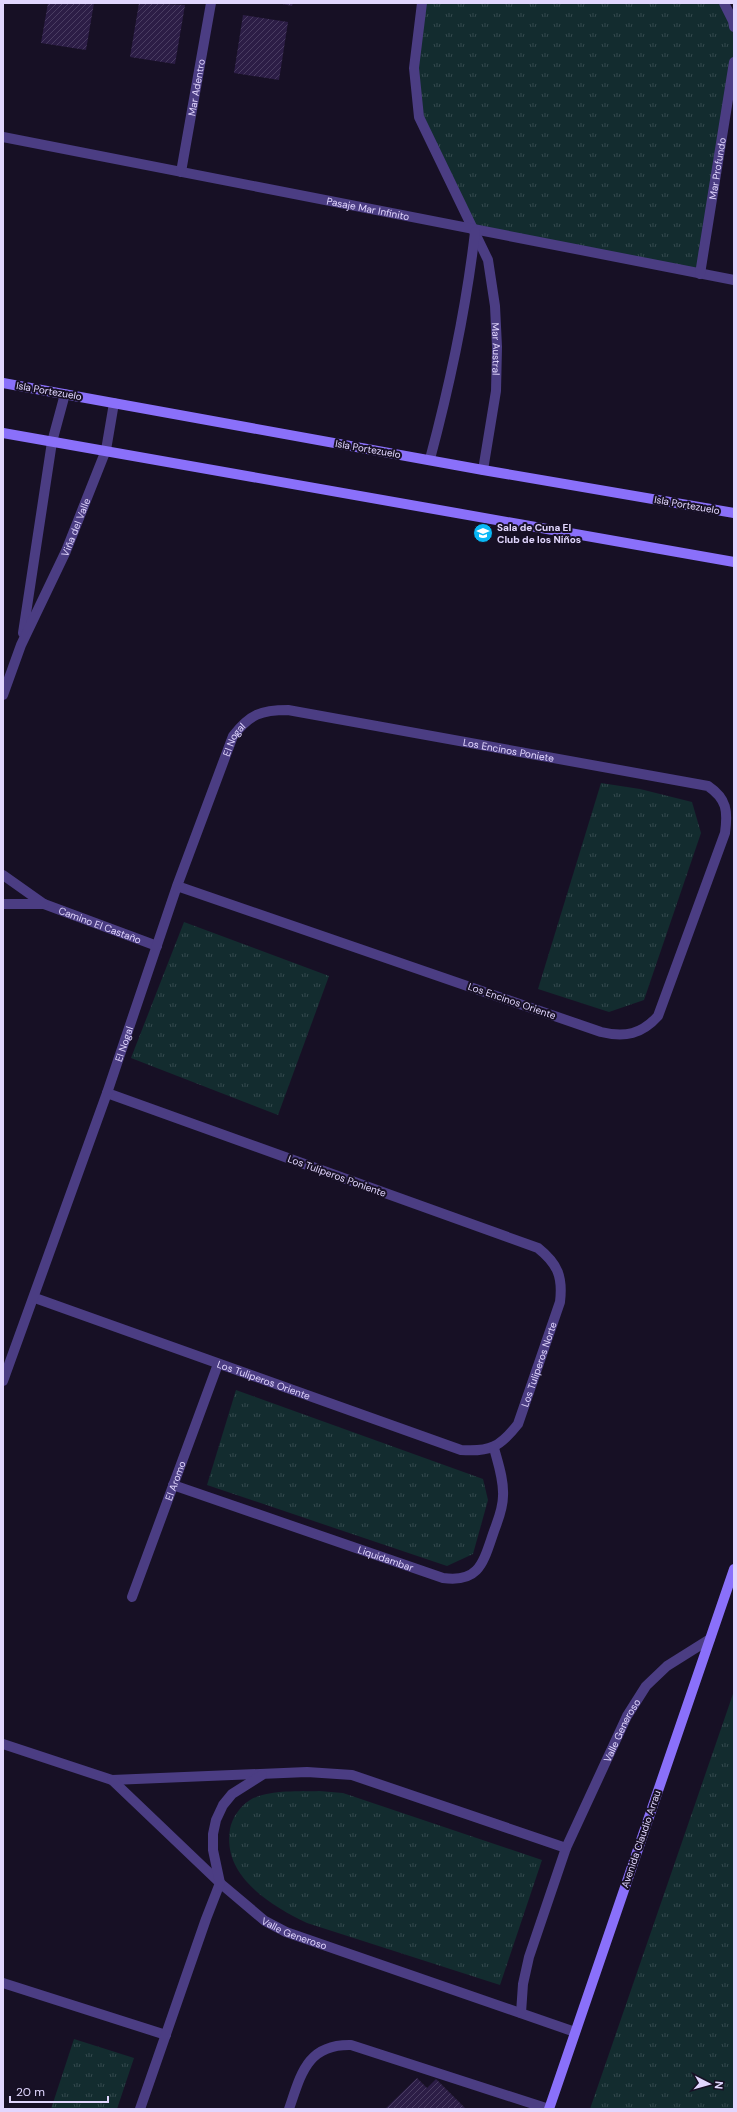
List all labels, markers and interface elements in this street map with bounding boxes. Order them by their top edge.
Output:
street label: Mar Adentro [185,58,207,117]
street label: Mar Profundo [706,136,728,200]
street label: Pasaje Mar Infinito [326,194,411,223]
street label: Mar Austral [489,322,504,375]
street label: Isla Portezuelo [15,379,83,403]
street label: Isla Portezuelo [334,437,402,461]
street label: Isla Portezuelo [653,493,721,517]
street label: Viña del Valle [58,496,93,558]
place label: Sala de Cuna El Club de los Niños [497,521,581,546]
school or university icon: Sala de Cuna El Club de los Niños [472,522,494,544]
street label: El Nogal [220,720,248,758]
street label: Los Encinos Poniete [462,735,555,765]
street label: Camino El Castaño [57,904,143,946]
street label: Los Encinos Oriente [466,980,558,1022]
street label: El Nogal [112,1025,136,1063]
street label: Los Tuliperos Poniente [286,1152,388,1200]
street label: Los Tuliperos Norte [518,1320,559,1409]
street label: Los Tuliperos Oriente [215,1357,313,1402]
street label: El Aromo [162,1459,188,1502]
street label: Liquidambar [356,1543,416,1574]
street label: Valle Generoso [600,1696,643,1764]
street label: Avenida Claudio Arrau [618,1788,664,1890]
street label: Valle Generoso [259,1914,329,1952]
north arrow [689,2064,729,2104]
scale bar [10,2078,108,2104]
text: N [712,2080,726,2090]
text: 20 m [16,2084,45,2100]

